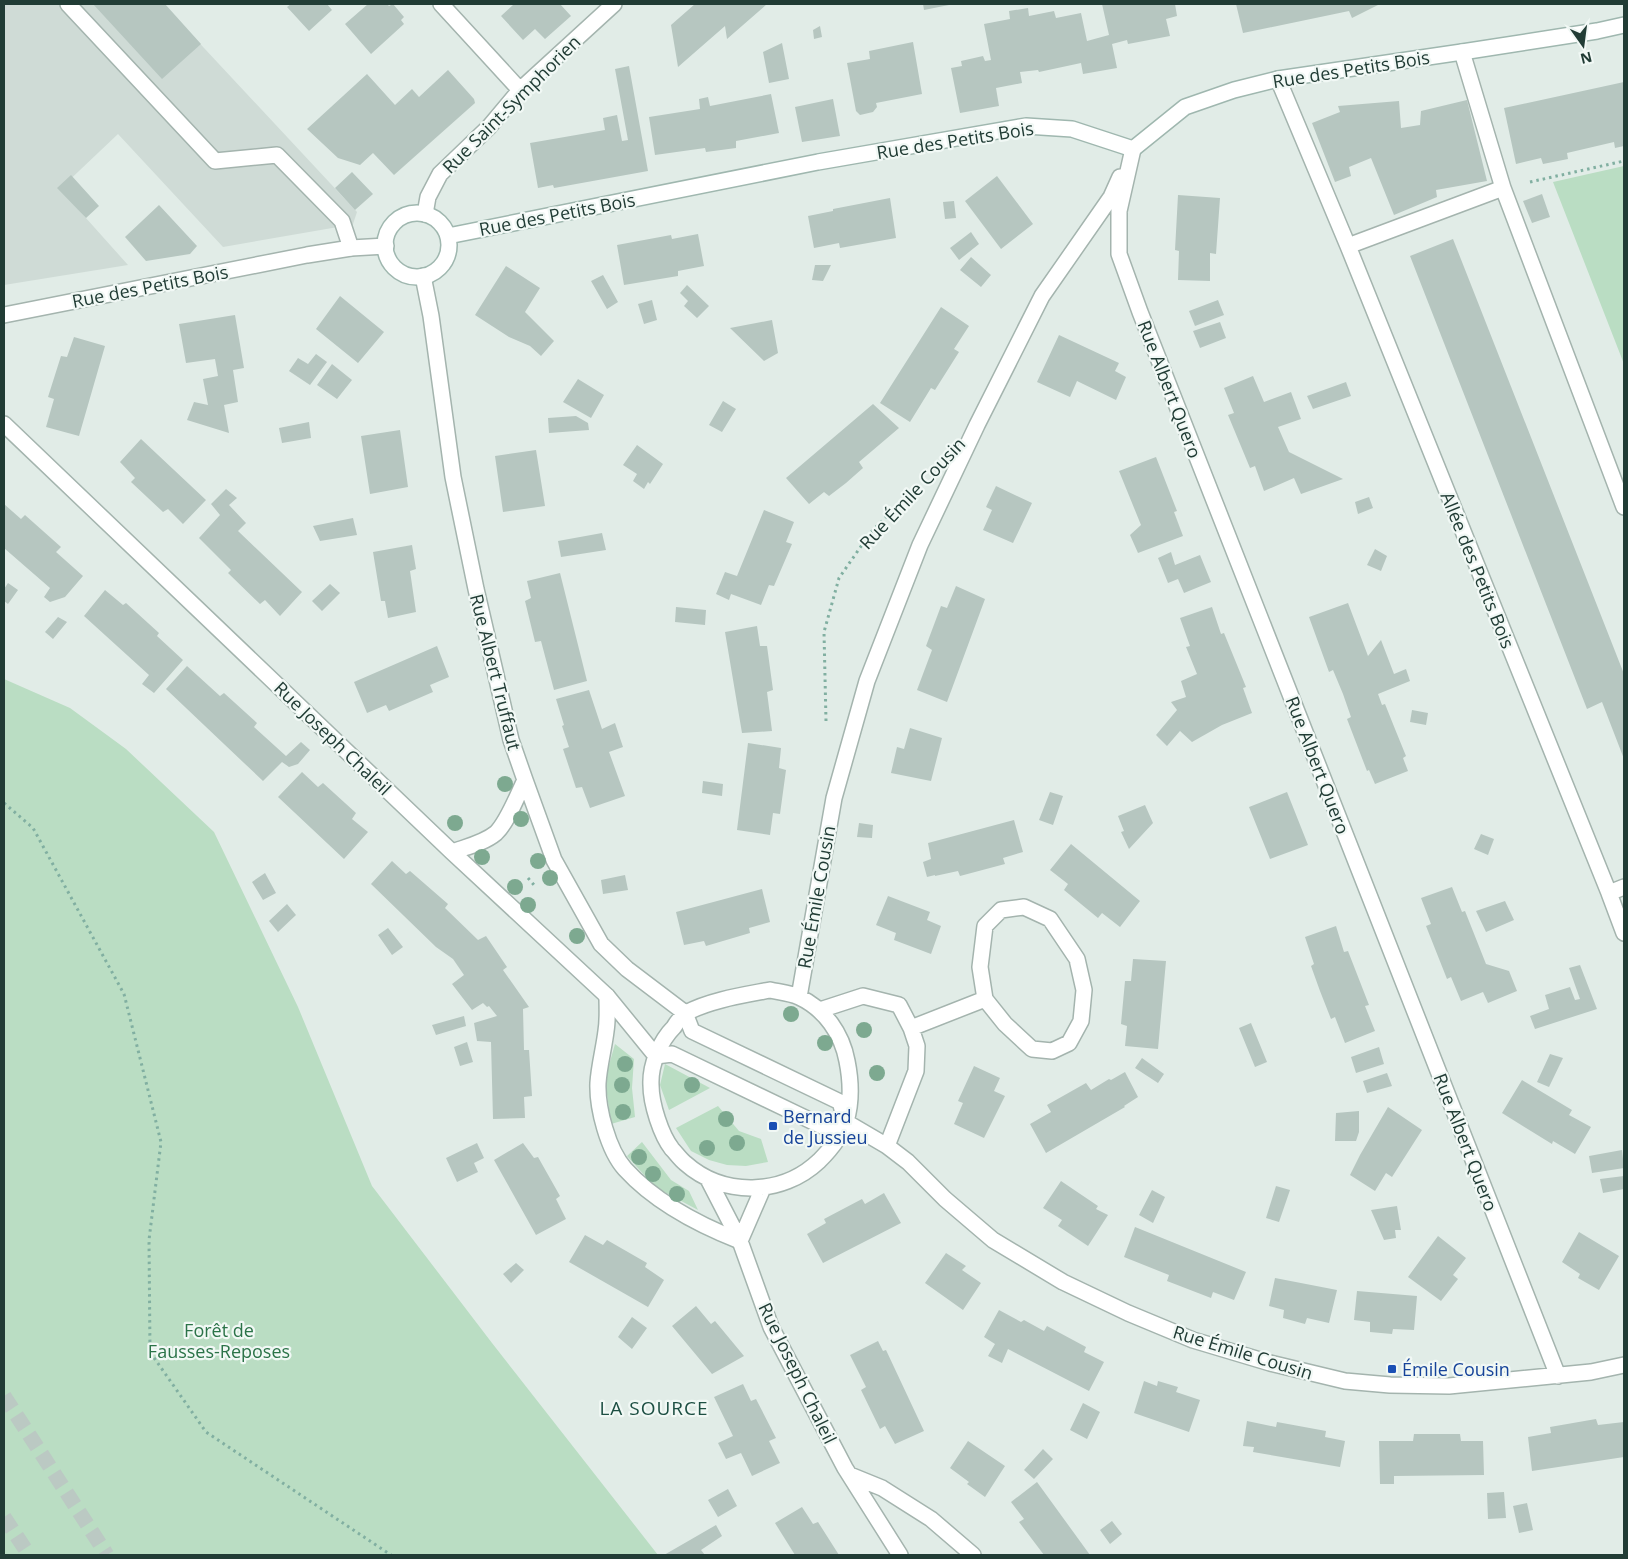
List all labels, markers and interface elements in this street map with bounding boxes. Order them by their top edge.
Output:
north arrow [1558,20,1608,70]
street label: Rue Saint-Symphorien [437,30,585,178]
street label: Rue des Petits Bois [1271,45,1431,93]
text: N [1578,48,1594,69]
street label: Rue des Petits Bois [875,116,1035,164]
street label: Rue des Petits Bois [477,187,637,241]
street label: Rue des Petits Bois [70,259,230,313]
street label: Rue Albert Quero [1133,317,1207,461]
street label: Rue Émile Cousin [854,432,970,554]
street label: Allée des Petits Bois [1436,488,1520,652]
street label: Rue Albert Truffaut [465,591,527,753]
street label: Rue Joseph Chaleil [269,676,397,800]
street label: Rue Albert Quero [1281,693,1355,837]
street label: Rue Émile Cousin [792,824,840,970]
street label: Rue Albert Quero [1429,1070,1503,1214]
place label: Bernard de Jussieu [783,1104,868,1149]
marker: Bernard de Jussieu [767,1120,779,1132]
street label: Rue Joseph Chaleil [753,1298,843,1448]
park label: Forêt de Fausses-Reposes [148,1318,290,1363]
street label: Rue Émile Cousin [1170,1319,1316,1385]
place label: Émile Cousin [1402,1357,1510,1381]
marker: Émile Cousin [1386,1363,1398,1375]
district label: LA SOURCE [599,1395,709,1421]

